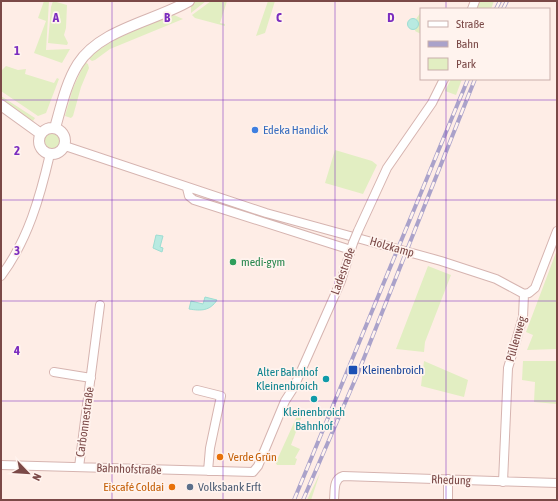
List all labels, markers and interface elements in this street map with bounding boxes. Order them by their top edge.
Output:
legend [420,8,550,80]
text: A [52,10,60,25]
text: B [164,10,171,25]
text: C [276,10,282,25]
text: D [387,10,395,25]
text: Straße [456,17,484,31]
text: Bahn [456,37,479,51]
text: 1 [14,43,20,58]
text: Park [456,57,477,71]
place label: Edeka Handick [263,123,329,137]
marker: Edeka Handick [250,125,260,135]
text: 2 [14,143,20,158]
street label: Holzkamp [368,234,416,260]
text: 3 [14,243,20,258]
street label: Ladestraße [328,246,358,296]
place label: medi-gym [241,255,285,269]
marker: medi-gym [228,257,238,267]
street label: Püllenweg [503,314,529,363]
text: 4 [13,343,20,358]
place label: Kleinenbroich [362,363,424,377]
marker: Kleinenbroich [347,364,359,376]
place label: Alter Bahnhof Kleinenbroich [256,365,319,393]
marker: Alter Bahnhof Kleinenbroich [321,374,331,384]
street label: Carbonnestraße [73,386,97,458]
marker: Kleinenbroich Bahnhof [309,394,319,404]
place label: Kleinenbroich Bahnhof [283,405,345,433]
place label: Verde Grün [228,450,277,464]
marker: Verde Grün [215,452,225,462]
north arrow [8,453,48,493]
street label: Bahnhofstraße [96,461,162,477]
text: N [30,472,44,483]
street label: Rhedung [431,472,472,488]
place label: Eiscafé Coldai [103,480,164,494]
place label: Volksbank Erft [198,480,262,494]
marker: Eiscafé Coldai [167,482,177,492]
marker: Volksbank Erft [185,482,195,492]

